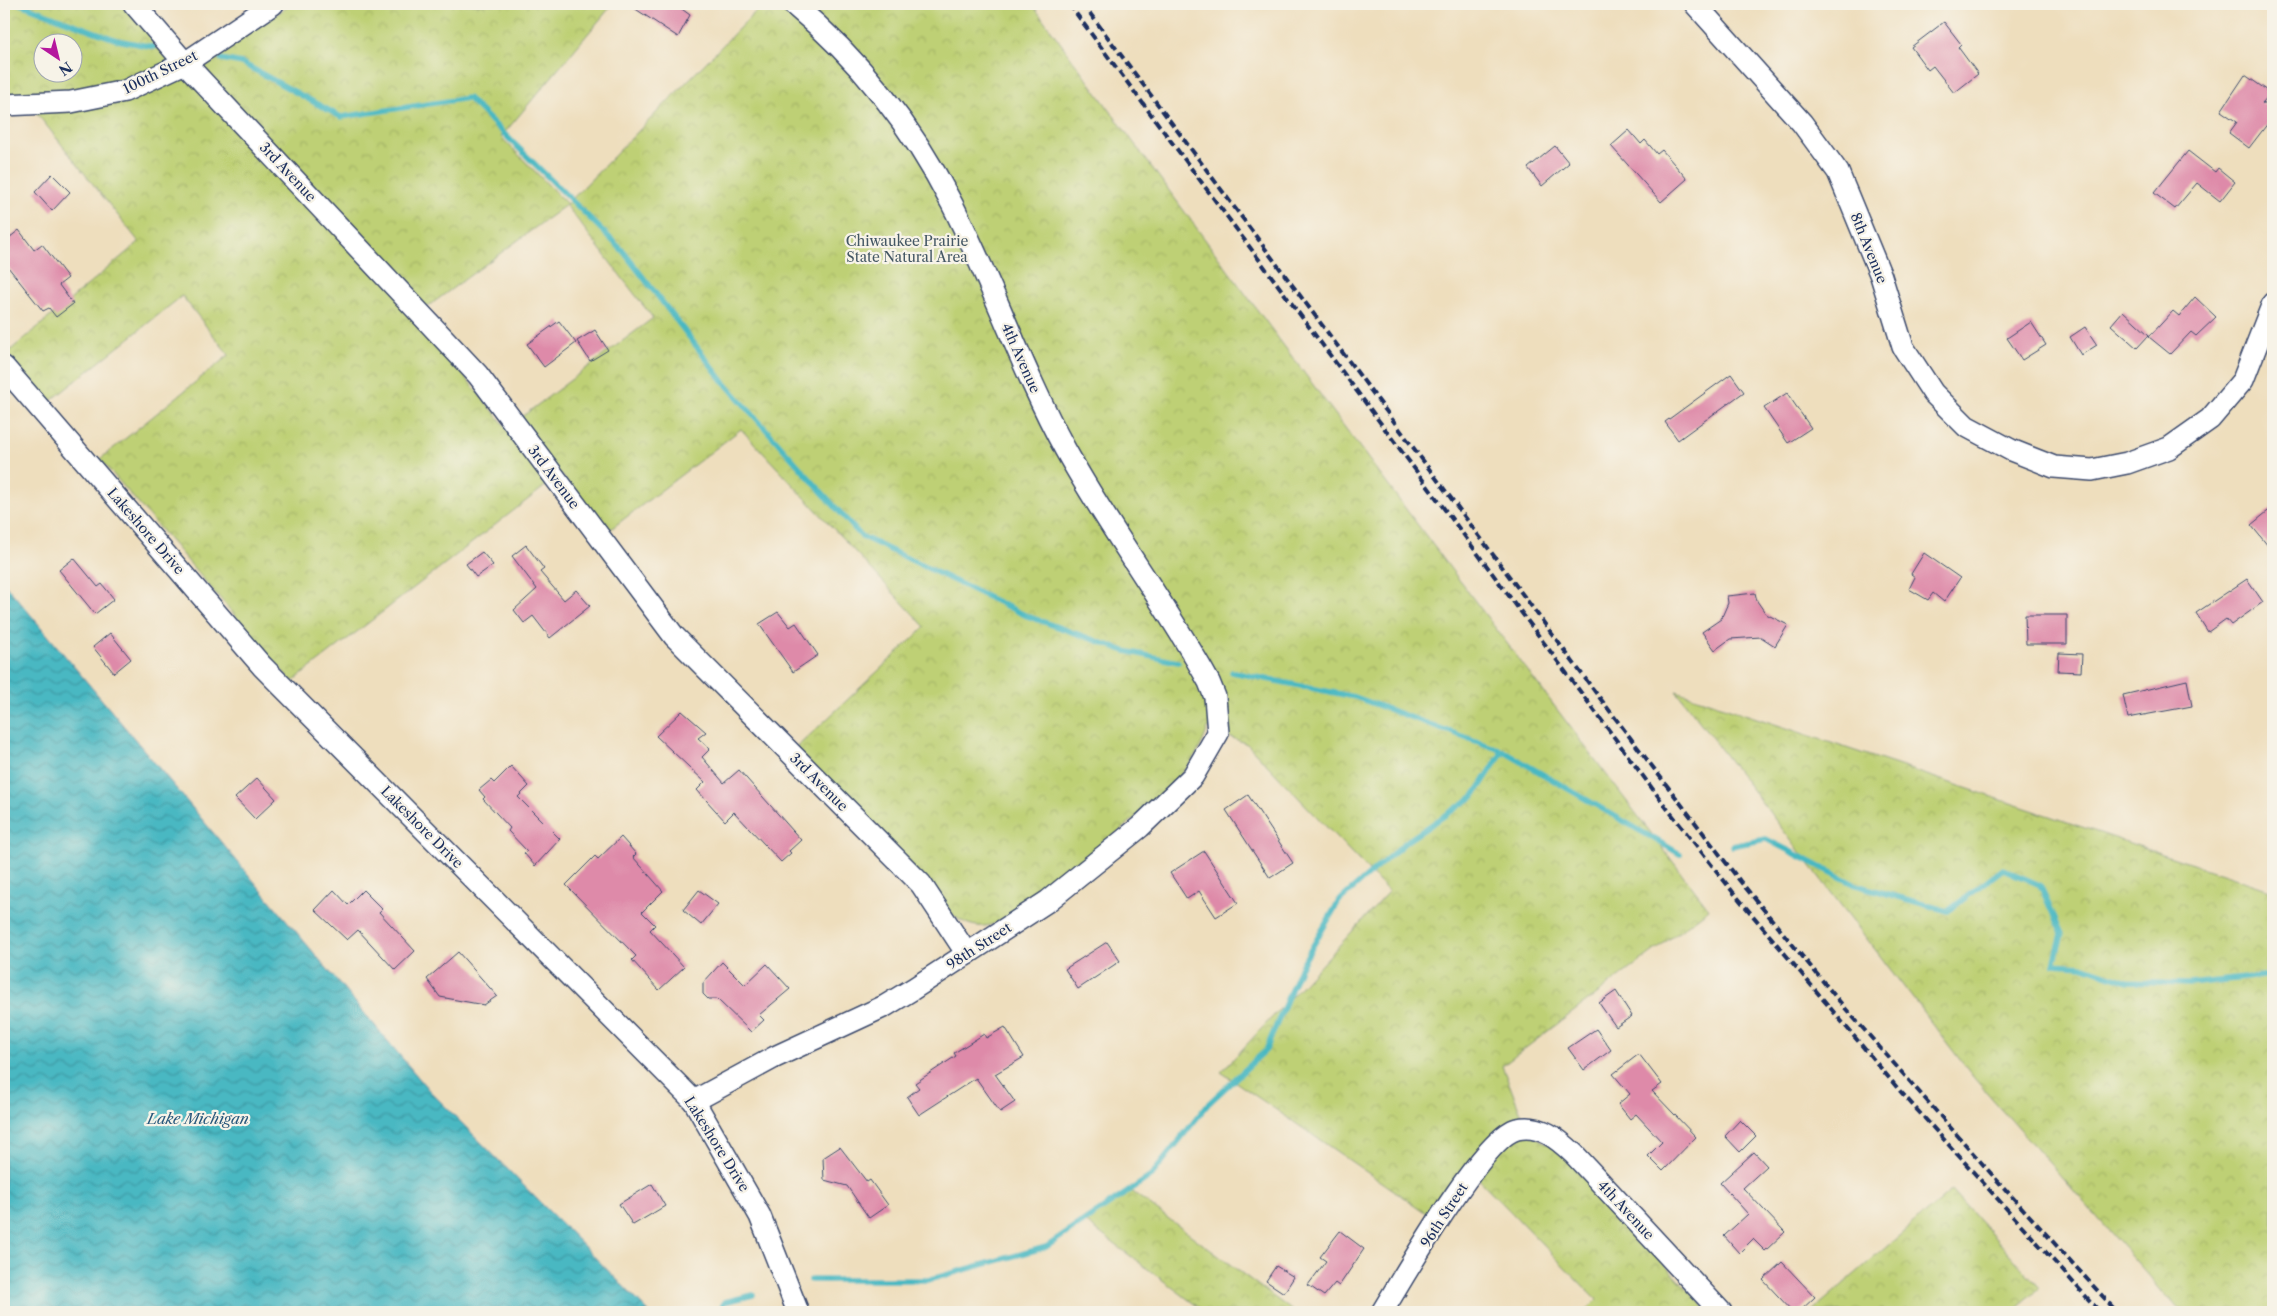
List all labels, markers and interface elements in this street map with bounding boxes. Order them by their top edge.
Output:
north arrow [32,32,82,82]
street label: 100th Street [120,46,200,98]
text: N [55,58,76,80]
street label: 3rd Avenue [256,138,320,206]
street label: 8th Avenue [1847,210,1891,286]
park label: Chiwaukee Prairie State Natural Area [846,232,968,266]
street label: 4th Avenue [998,320,1044,396]
street label: 3rd Avenue [524,442,584,512]
street label: Lakeshore Drive [103,484,189,578]
street label: 3rd Avenue [786,749,852,815]
street label: Lakeshore Drive [377,782,467,872]
street label: 98th Street [943,918,1015,974]
street label: Lakeshore Drive [680,1093,754,1195]
water label: Lake Michigan [146,1109,249,1128]
street label: 4th Avenue [1594,1177,1658,1244]
street label: 96th Street [1416,1179,1472,1251]

